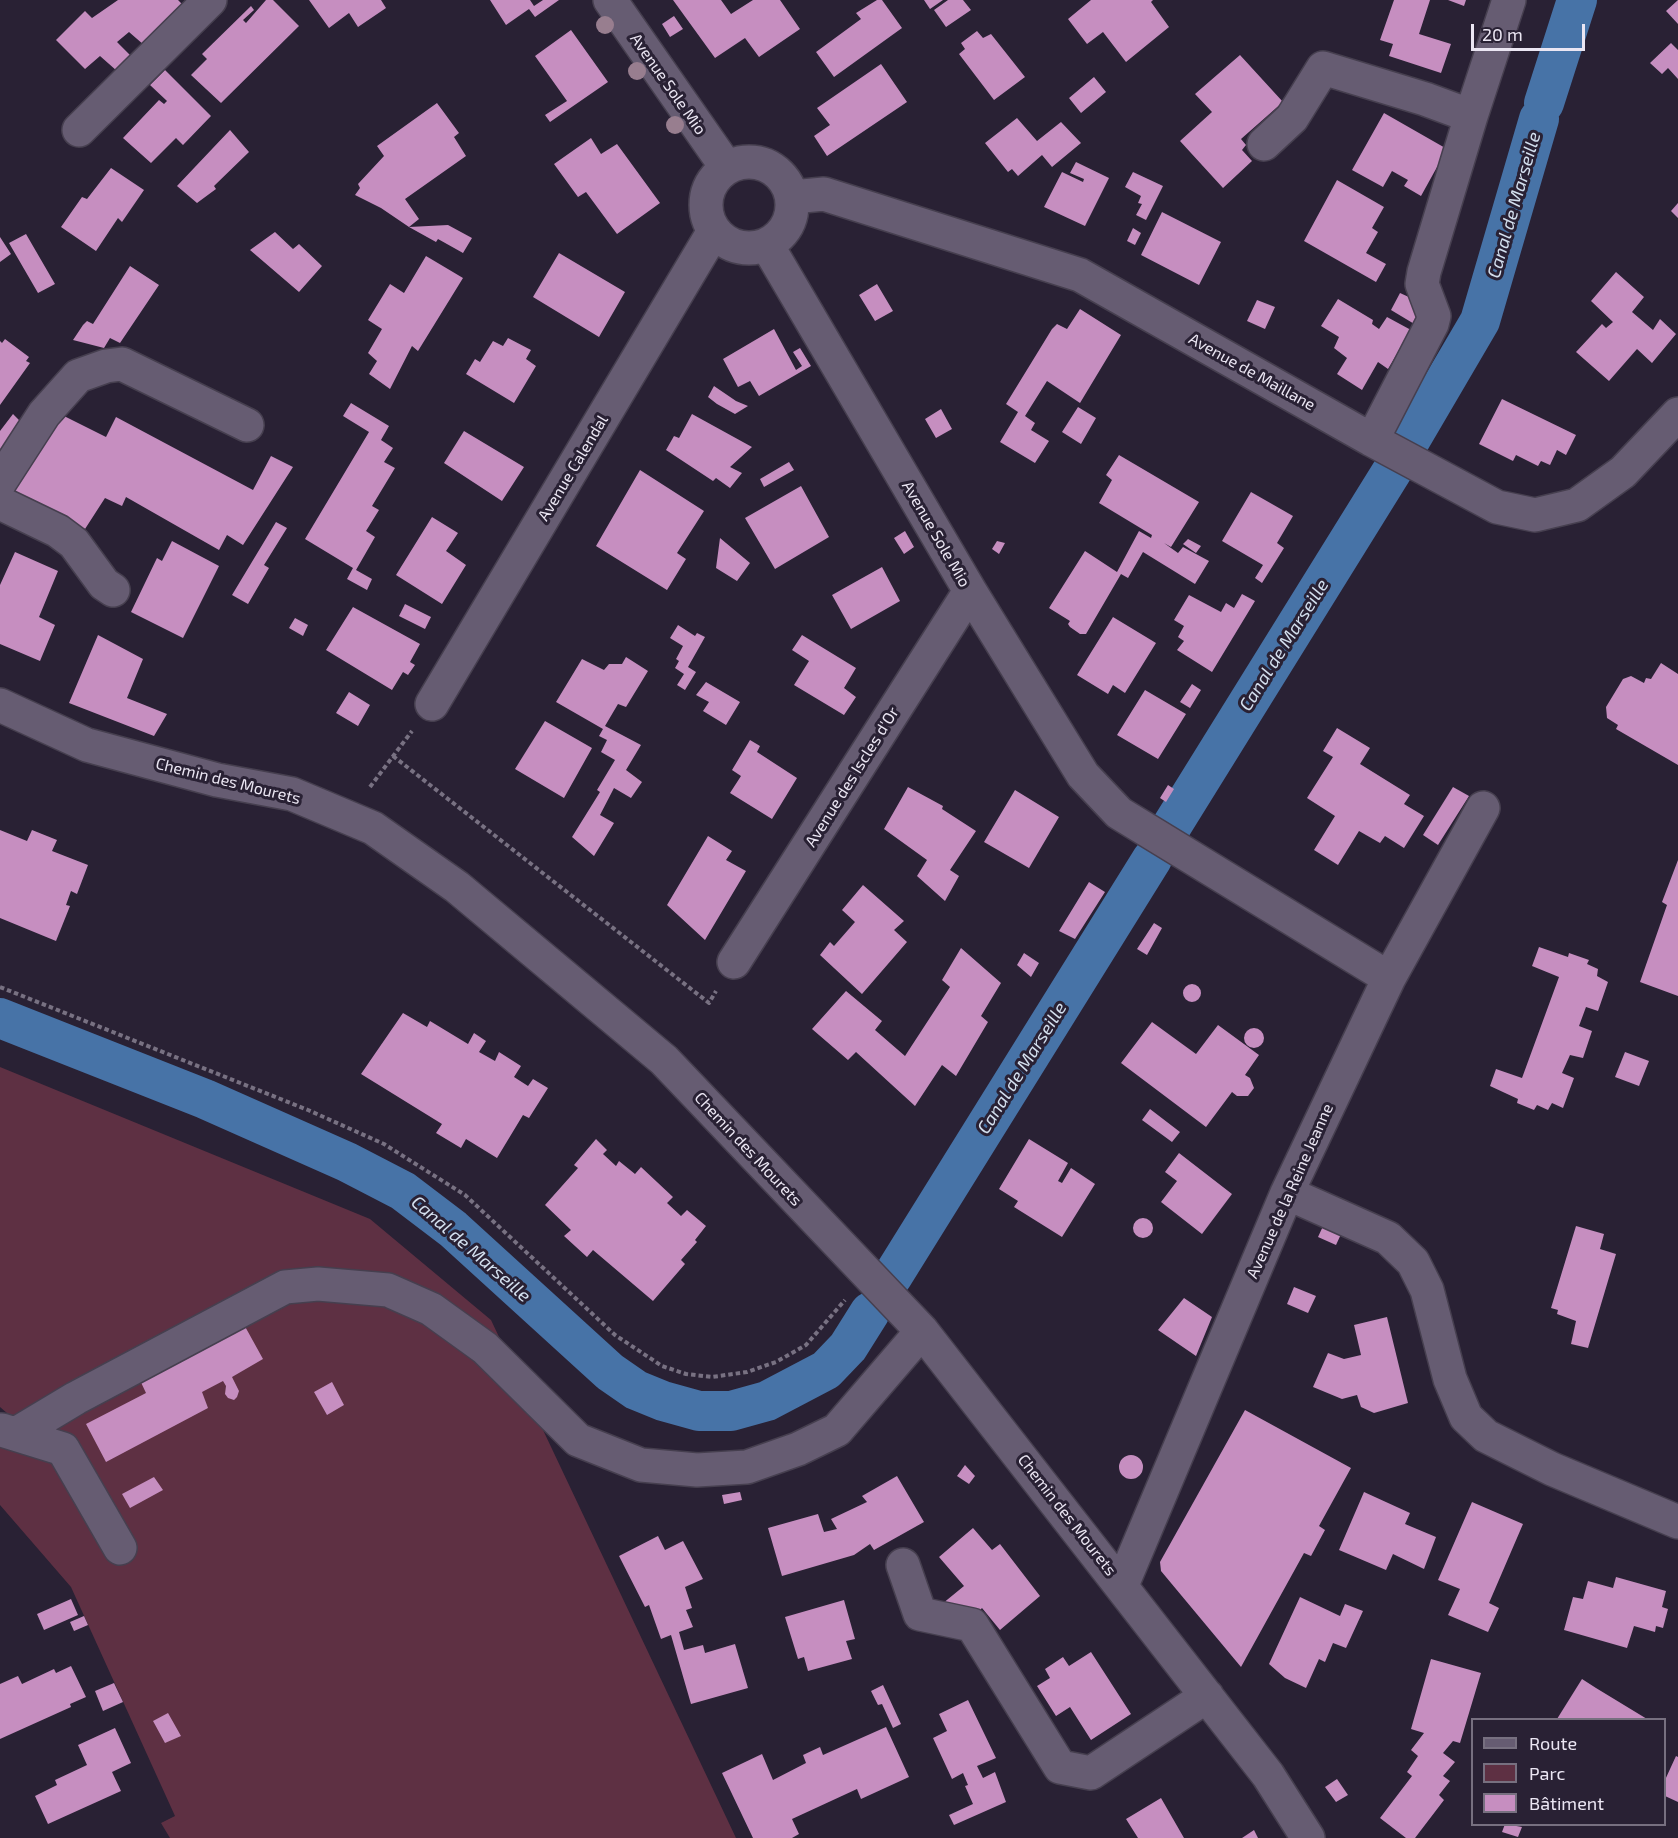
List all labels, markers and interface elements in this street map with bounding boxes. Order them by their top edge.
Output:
scale bar [1474,12,1588,50]
text: 20 m [1482,23,1523,45]
street label: Avenue Sole Mio [626,30,710,138]
water label: Canal de Marseille [1483,129,1545,281]
street label: Avenue de Maillane [1185,329,1319,415]
street label: Avenue Calendal [534,411,612,525]
street label: Avenue Sole Mio [898,478,974,590]
water label: Canal de Marseille [1235,575,1333,715]
street label: Avenue des Iscles d'Or [801,703,903,851]
street label: Chemin des Mourets [154,754,302,808]
water label: Canal de Marseille [973,998,1071,1138]
street label: Chemin des Mourets [690,1088,806,1210]
street label: Avenue de la Reine Jeanne [1243,1101,1337,1281]
water label: Canal de Marseille [407,1191,535,1307]
street label: Chemin des Mourets [1014,1451,1120,1579]
legend [1471,1718,1666,1826]
text: Route [1529,1732,1577,1754]
text: Parc [1529,1762,1565,1784]
text: Bâtiment [1529,1792,1604,1814]

